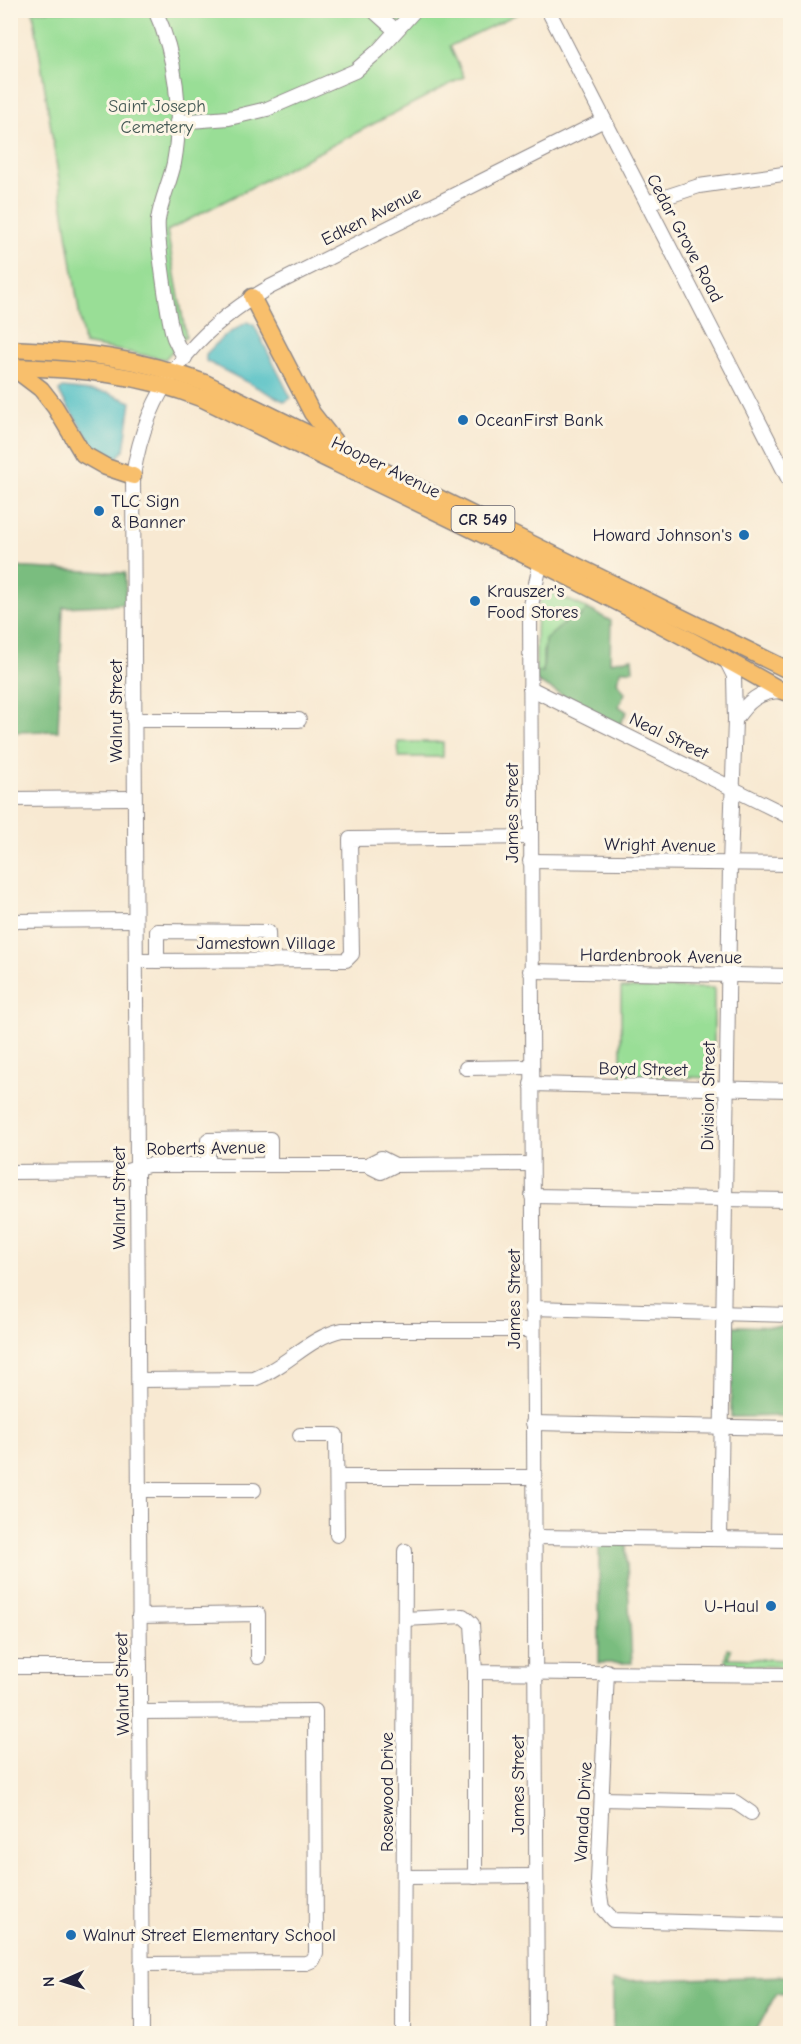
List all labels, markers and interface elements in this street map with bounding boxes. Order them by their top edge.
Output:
park label: Saint Joseph Cemetery [108,96,206,138]
street label: Cedar Grove Road [642,171,727,306]
street label: Edken Avenue [318,182,424,250]
place label: OceanFirst Bank [475,410,603,431]
marker: OceanFirst Bank [456,413,470,427]
street label: Hooper Avenue [328,432,444,503]
place label: TLC Sign & Banner [111,491,186,533]
marker: TLC Sign & Banner [92,504,106,518]
road number: CR 549 [452,506,514,532]
place label: Howard Johnson's [592,525,732,546]
marker: Howard Johnson's [737,528,751,542]
place label: Krauszer's Food Stores [487,581,578,623]
marker: Krauszer's Food Stores [468,594,482,608]
street label: Walnut Street [106,659,127,763]
street label: Neal Street [626,708,712,765]
street label: James Street [502,762,523,863]
street label: Wright Avenue [604,834,716,857]
street label: Jamestown Village [196,933,336,954]
street label: Hardenbrook Avenue [580,945,742,968]
street label: Division Street [697,1040,720,1151]
street label: Boyd Street [598,1058,689,1081]
street label: Roberts Avenue [146,1137,266,1160]
street label: Walnut Street [109,1146,130,1250]
street label: James Street [504,1248,525,1349]
place label: U-Haul [704,1596,759,1617]
marker: U-Haul [764,1599,778,1613]
street label: Walnut Street [111,1631,134,1736]
street label: Rosewood Drive [377,1732,398,1852]
street label: James Street [508,1734,529,1835]
street label: Vanada Drive [570,1761,597,1863]
place label: Walnut Street Elementary School [83,1925,336,1946]
marker: Walnut Street Elementary School [64,1928,78,1942]
north arrow [33,1951,93,2011]
text: N [40,1976,58,1987]

